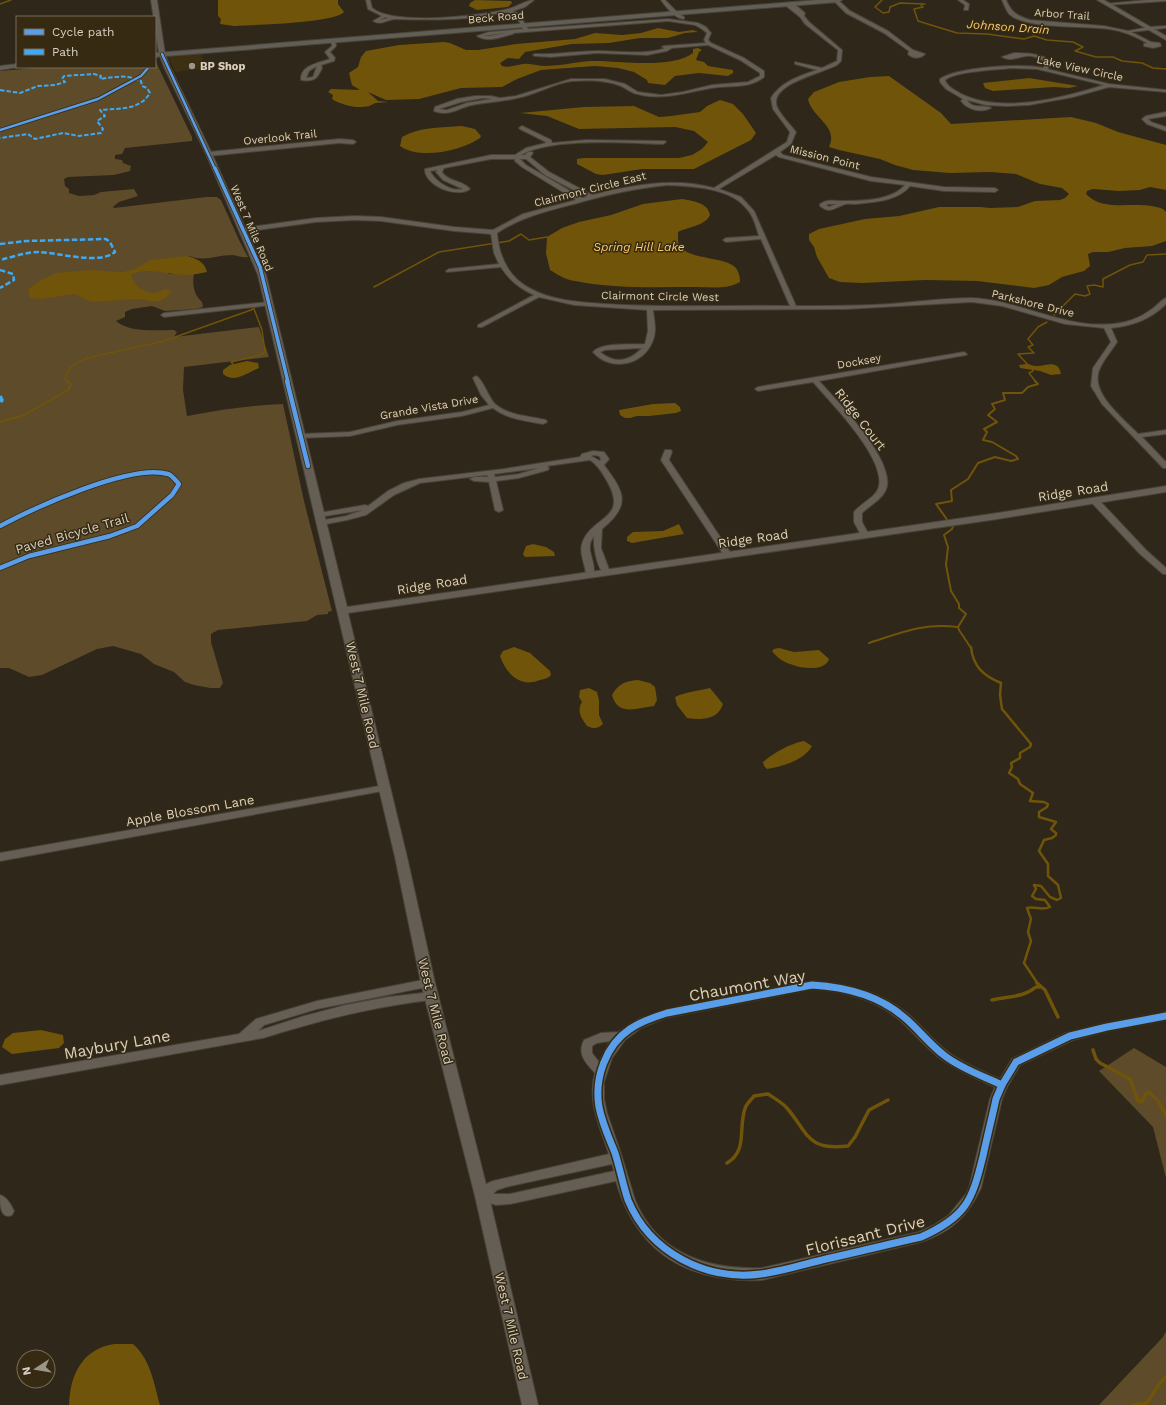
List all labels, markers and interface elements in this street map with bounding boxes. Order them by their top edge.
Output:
street label: Arbor Trail [1034,6,1091,23]
street label: Beck Road [467,9,525,26]
legend [16,16,156,68]
water label: Johnson Drain [966,17,1050,37]
text: Cycle path [52,25,114,39]
text: Path [52,45,78,59]
street label: Lake View Circle [1035,53,1124,84]
place label: BP Shop [200,60,245,73]
marker: BP Shop [187,61,197,71]
street label: Overlook Trail [243,127,318,148]
street label: Mission Point [789,143,862,173]
street label: Clairmont Circle East [533,169,648,210]
street label: West 7 Mile Road [227,183,276,273]
water label: Spring Hill Lake [593,240,685,254]
street label: Parkshore Drive [990,287,1075,320]
street label: Clairmont Circle West [601,289,719,304]
street label: Docksey [836,351,882,372]
street label: Ridge Court [832,385,890,454]
street label: Grande Vista Drive [379,392,479,423]
street label: Ridge Road [1037,479,1109,504]
street label: Paved Bicycle Trail [14,510,131,557]
street label: Ridge Road [717,526,789,551]
street label: Ridge Road [396,572,468,597]
street label: West 7 Mile Road [343,640,382,750]
street label: Apple Blossom Lane [125,792,255,829]
street label: West 7 Mile Road [415,956,456,1066]
street label: Chaumont Way [687,966,807,1005]
street label: Maybury Lane [62,1026,172,1063]
street label: Florissant Drive [803,1211,927,1260]
street label: West 7 Mile Road [492,1271,531,1381]
north arrow [16,1349,56,1389]
text: N [20,1366,34,1376]

